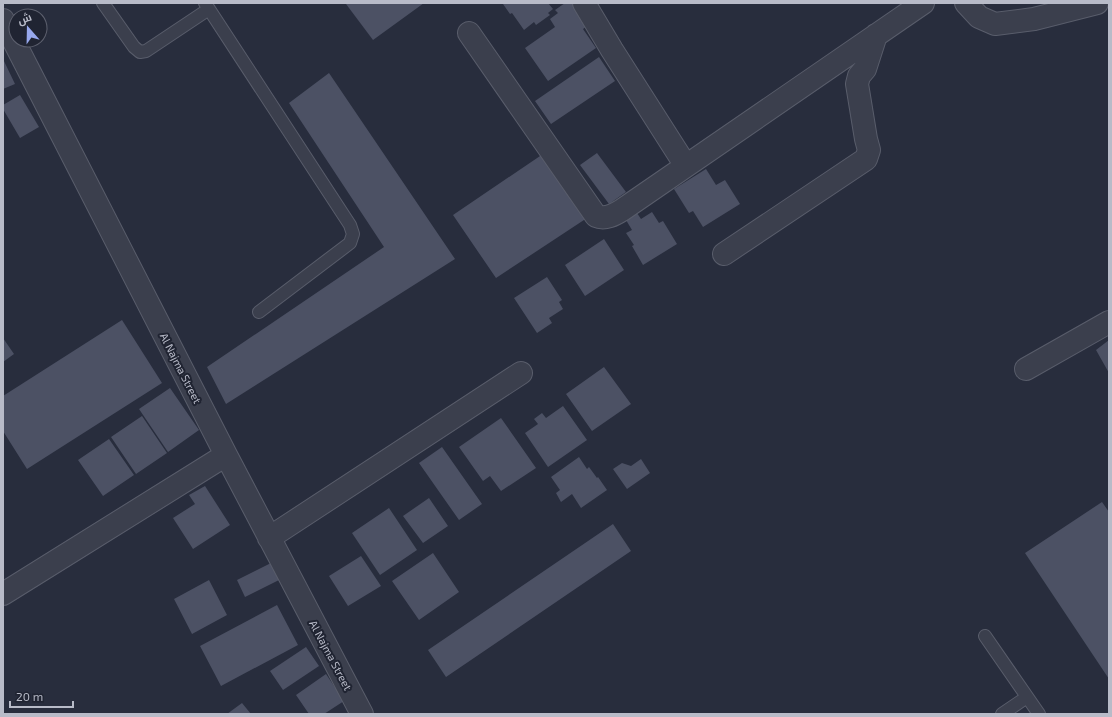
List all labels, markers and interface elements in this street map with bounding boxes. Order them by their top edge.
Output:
north arrow [8,8,48,48]
text: ش [16,10,34,28]
street label: Al Najma Street [157,331,204,406]
street label: Al Najma Street [306,618,355,693]
scale bar [10,683,73,709]
text: 20 m [16,689,43,703]

